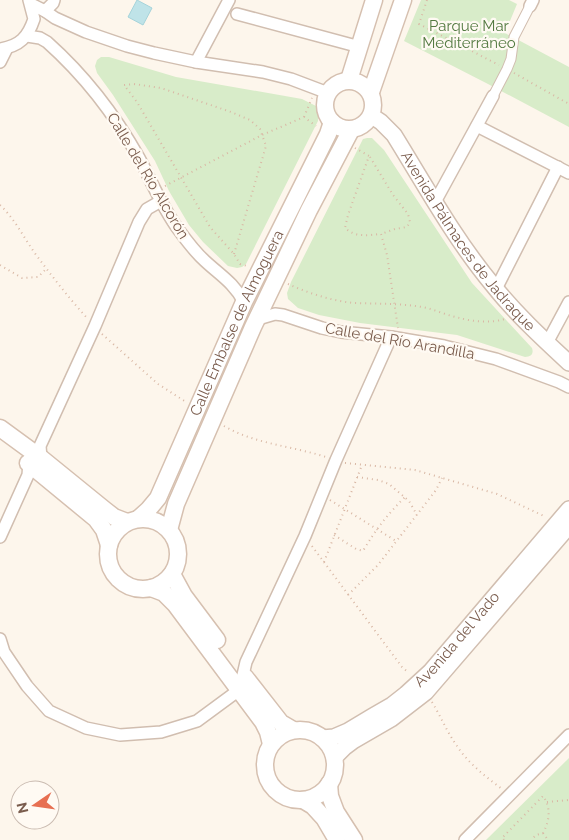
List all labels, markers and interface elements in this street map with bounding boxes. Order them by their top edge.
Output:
park label: Parque Mar Mediterráneo [422,17,516,52]
street label: Calle del Río Alcorón [103,110,193,242]
street label: Avenida Pálmaces de Jadraque [397,148,539,335]
street label: Calle Embalse de Almoguera [186,227,287,419]
street label: Calle del Río Arandilla [324,319,476,363]
street label: Avenida del Vado [411,588,503,691]
north arrow [10,780,60,830]
text: N [13,801,31,815]

